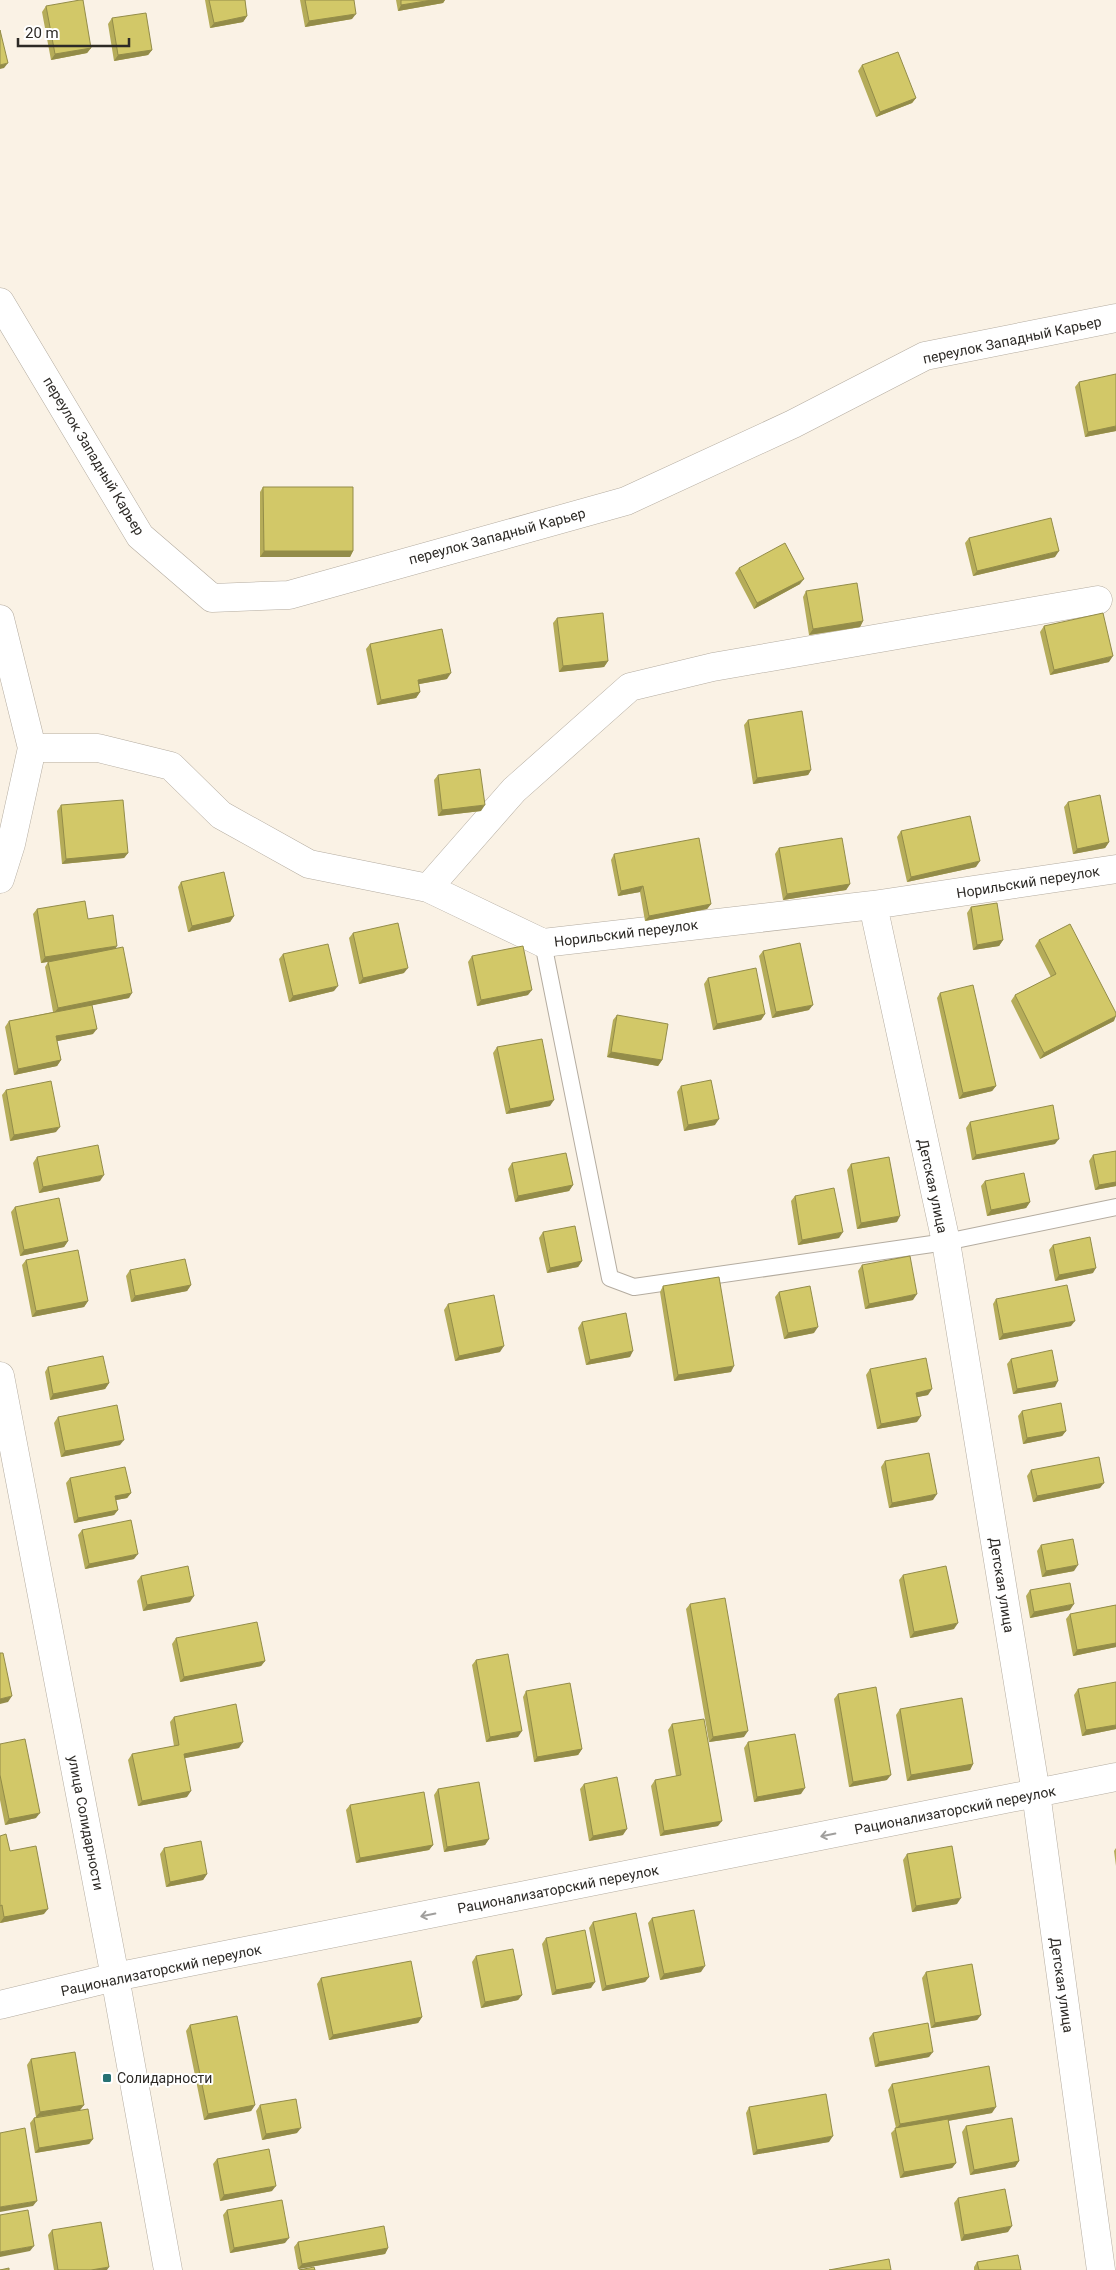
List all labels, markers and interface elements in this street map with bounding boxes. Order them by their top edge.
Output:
scale bar [18,15,129,47]
text: 20 m [25,24,59,42]
street label: переулок Западный Карьер [921,313,1103,367]
street label: переулок Западный Карьер [40,374,148,538]
street label: переулок Западный Карьер [407,505,587,567]
street label: Норильский переулок [955,863,1101,901]
street label: Норильский переулок [553,916,699,950]
street label: Детская улица [915,1137,951,1235]
street label: Детская улица [987,1536,1017,1634]
street label: улица Солидарности [65,1754,107,1892]
street label: Рационализаторский переулок [853,1783,1057,1837]
one-way arrow [820,1831,836,1840]
street label: Рационализаторский переулок [456,1862,660,1916]
one-way arrow [421,1911,437,1920]
street label: Детская улица [1047,1936,1077,2034]
street label: Рационализаторский переулок [59,1941,263,1999]
place label: Солидарности [117,2070,212,2086]
marker: Солидарности [101,2072,113,2084]

